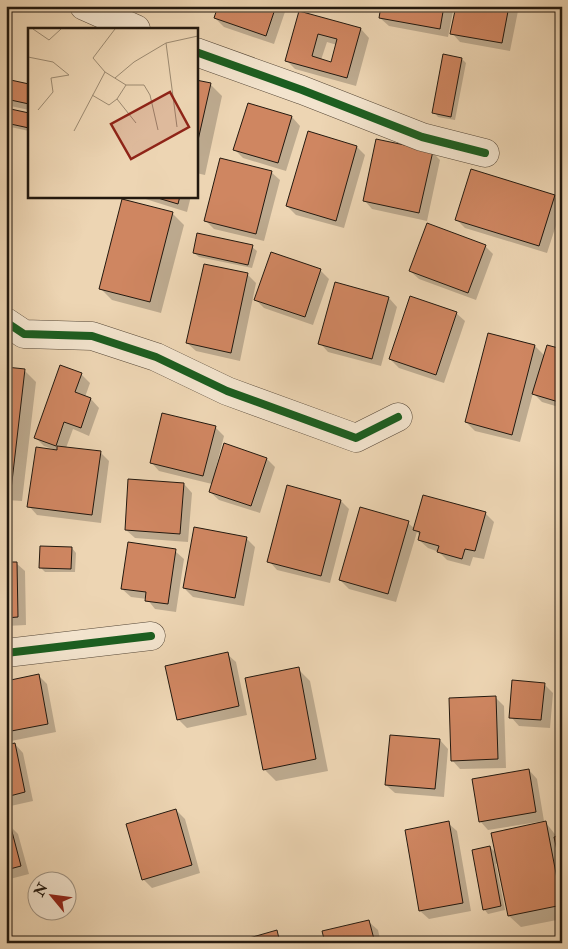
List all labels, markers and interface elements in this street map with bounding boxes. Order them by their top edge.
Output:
inset map [28,28,198,198]
north arrow [28,872,78,922]
text: N [30,880,52,900]

